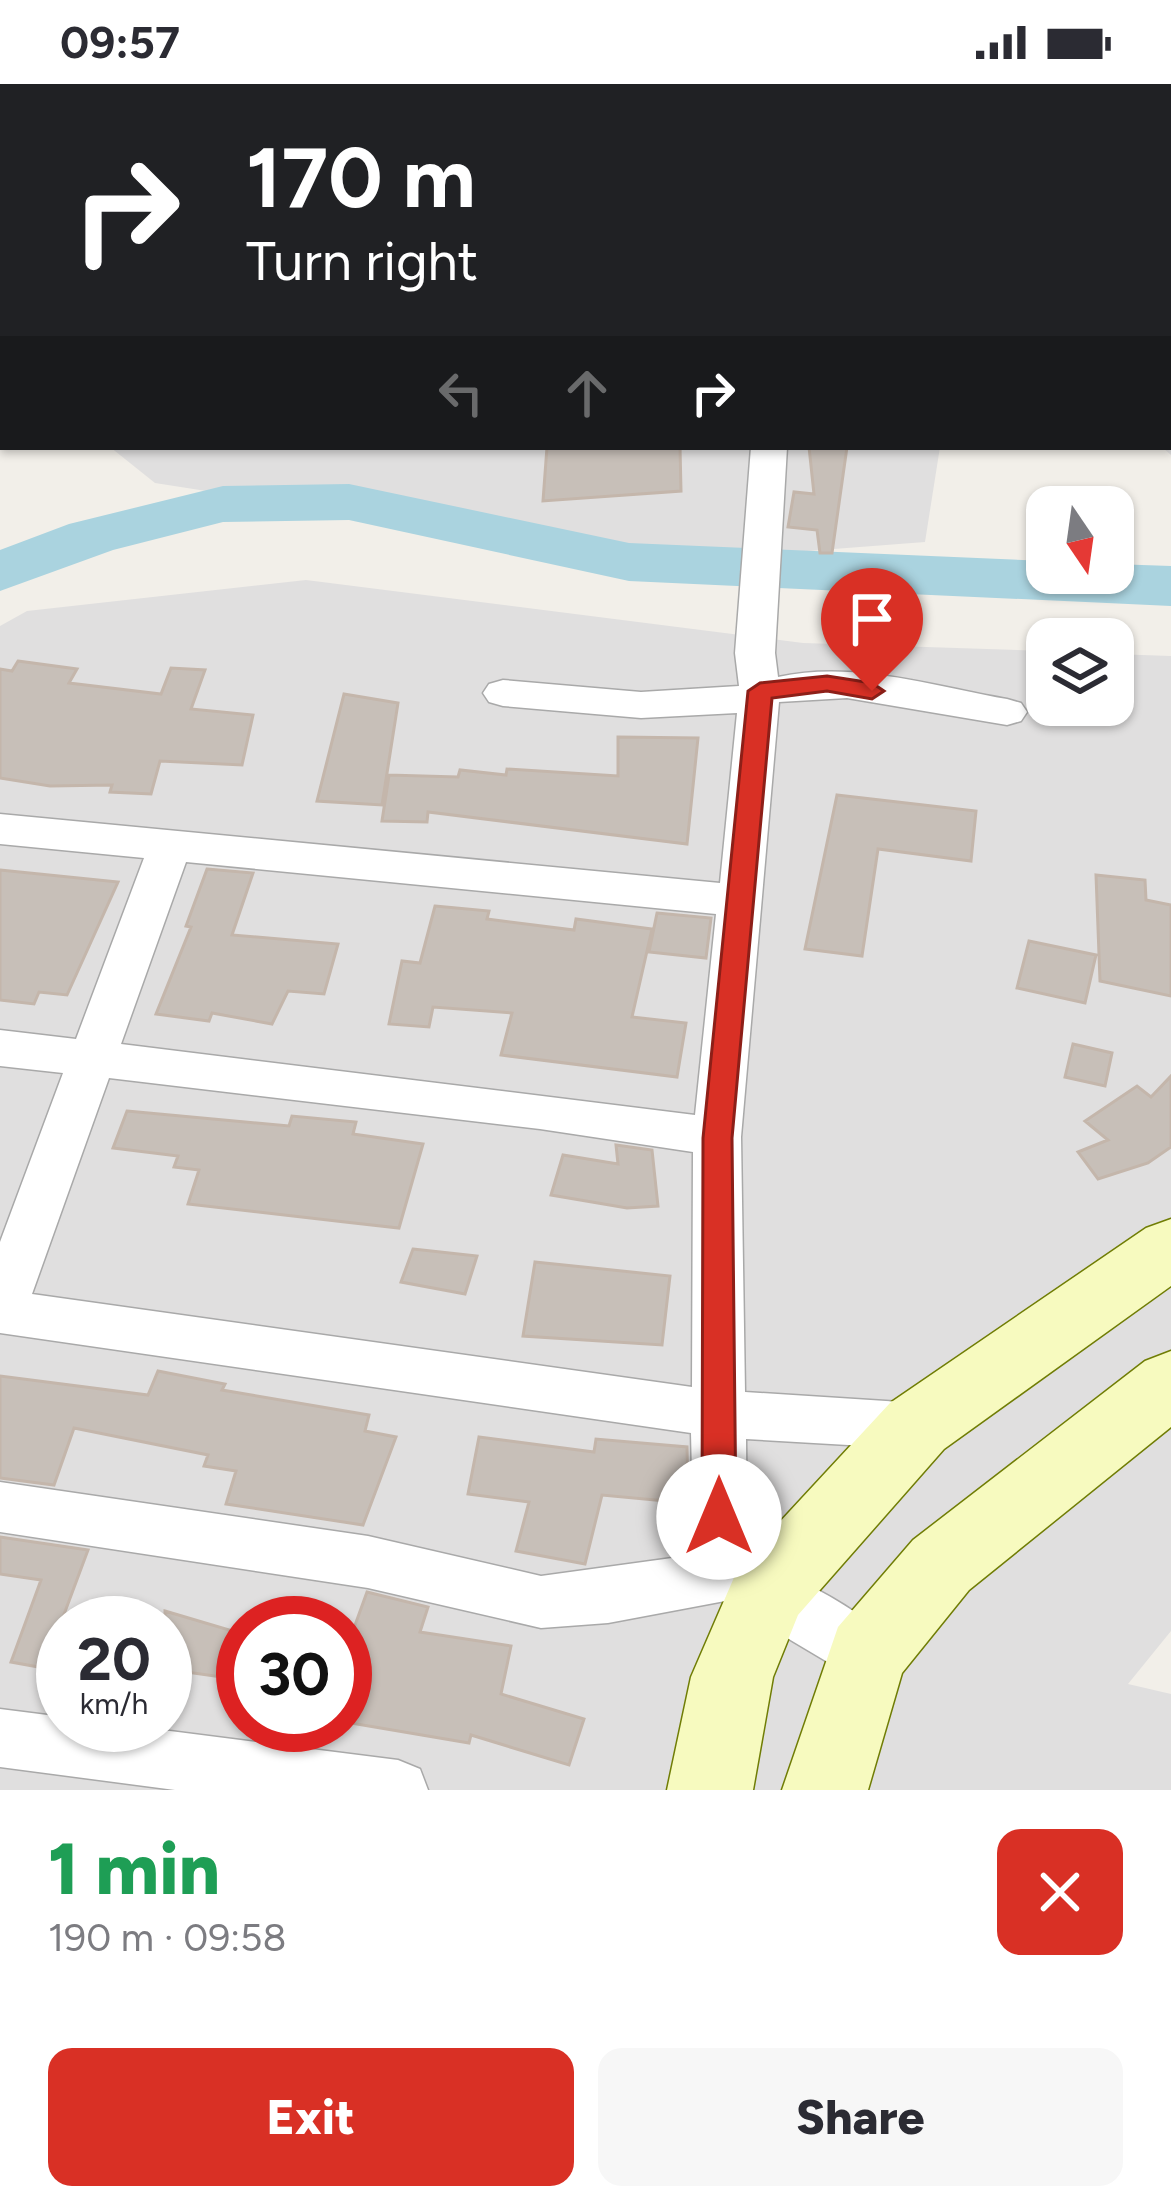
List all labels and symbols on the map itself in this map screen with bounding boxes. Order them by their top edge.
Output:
north arrow [1026,486,1134,594]
pin [821,568,923,691]
position arrow [656,1454,782,1580]
speed limit sign: 30 [216,1596,372,1752]

